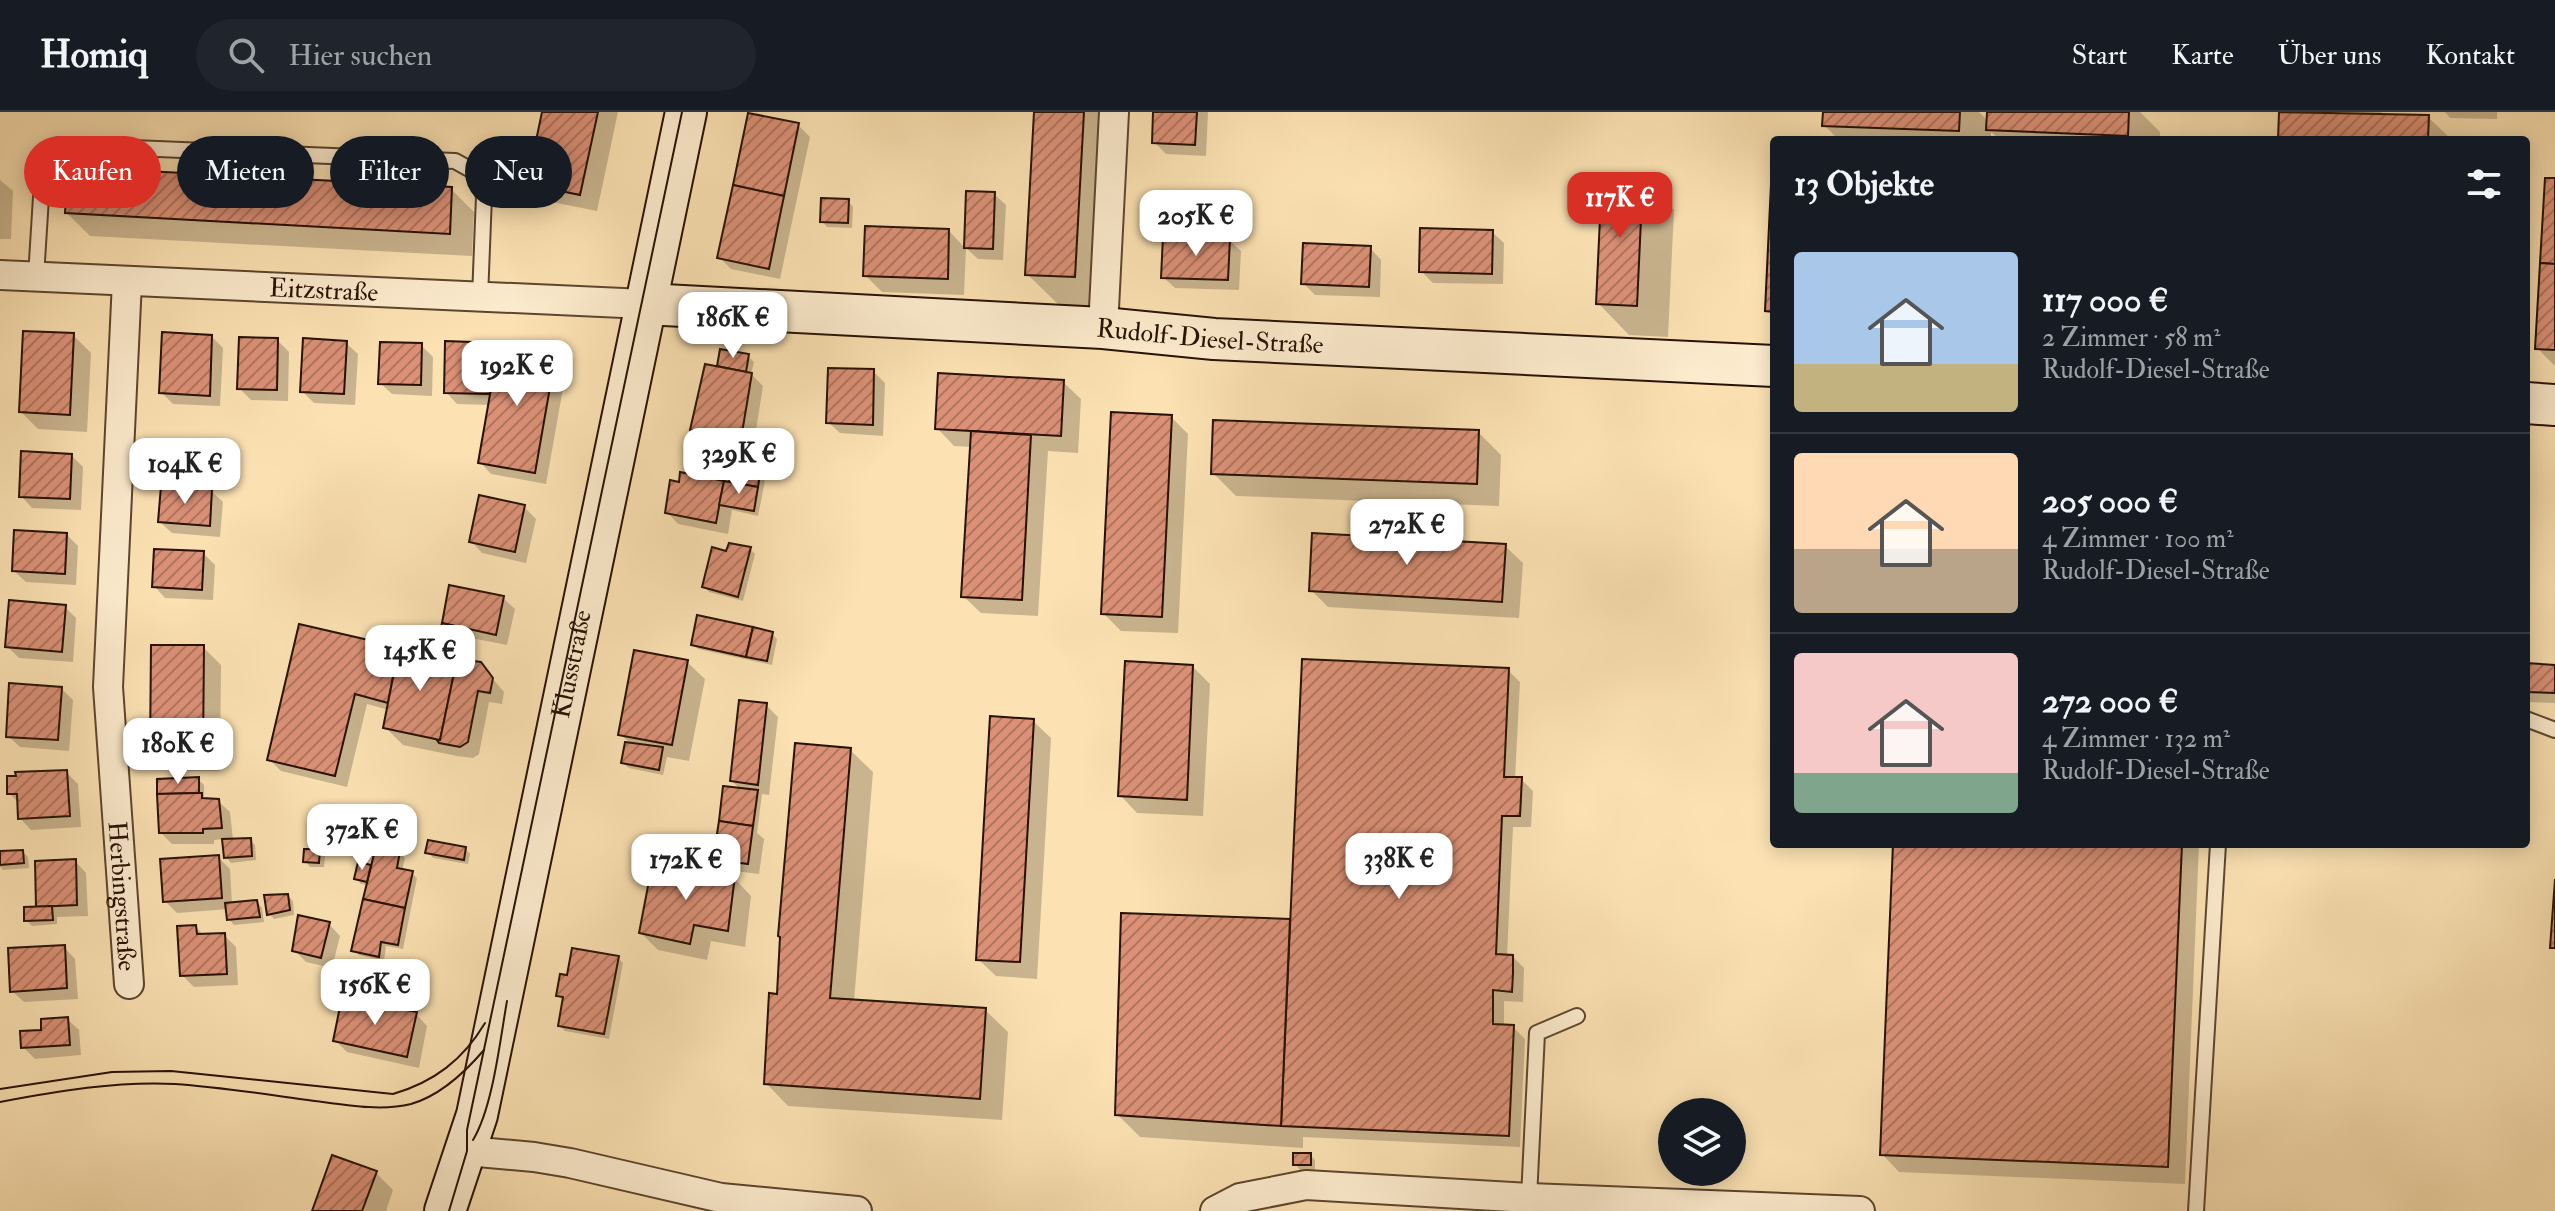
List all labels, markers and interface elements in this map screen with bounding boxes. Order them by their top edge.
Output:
search box [196,19,756,91]
text: Homiq [40,31,148,79]
icon: search [224,33,268,77]
text: Hier suchen [288,37,432,74]
text: Start [2072,38,2127,73]
text: Karte [2171,38,2234,73]
text: Über uns [2278,38,2381,73]
text: Kontakt [2425,38,2515,73]
chip: Kaufen [24,136,161,208]
chip: Mieten [177,136,314,208]
chip: Filter [330,136,449,208]
chip: Neu [465,136,572,208]
icon: filters [2462,162,2506,206]
text: 13 Objekte [1794,163,1934,206]
pin: 117K € [1555,172,1685,240]
text: 117K € [1585,182,1655,214]
pin: 205K € [1131,190,1261,258]
text: 205K € [1158,200,1234,232]
street label: Eitzstraße [268,272,379,309]
text: 117 000 € [2042,279,2168,322]
icon: home [1858,284,1954,380]
pin: 186K € [668,292,798,360]
text: 186K € [696,302,770,334]
street label: Rudolf-Diesel-Straße [1095,312,1324,361]
text: 2 Zimmer · 58 m² [2042,322,2221,354]
pin: 192K € [452,340,582,408]
text: 192K € [480,350,554,382]
text: Rudolf-Diesel-Straße [2042,354,2270,386]
pin: 329K € [674,428,804,496]
pin: 104K € [120,438,250,506]
text: 329K € [701,438,777,470]
text: 104K € [147,448,223,480]
text: 205 000 € [2042,480,2178,523]
icon: home [1858,485,1954,581]
pin: 272K € [1342,499,1472,567]
text: 272K € [1368,509,1446,541]
text: 4 Zimmer · 100 m² [2042,523,2234,555]
text: Rudolf-Diesel-Straße [2042,555,2270,587]
street label: Klusstraße [545,607,599,721]
pin: 145K € [355,625,485,693]
text: 145K € [383,635,457,667]
text: 272 000 € [2042,680,2178,723]
icon: home [1858,685,1954,781]
pin: 180K € [113,718,243,786]
text: 4 Zimmer · 132 m² [2042,723,2230,755]
text: 180K € [141,728,215,760]
text: Rudolf-Diesel-Straße [2042,755,2270,787]
pin: 372K € [297,804,427,872]
text: 372K € [325,814,399,846]
street label: Herbingstraße [101,820,143,972]
pin: 338K € [1334,833,1464,901]
pin: 172K € [621,834,751,902]
text: 338K € [1363,843,1435,875]
text: 172K € [649,844,723,876]
pin: 156K € [310,959,440,1027]
text: 156K € [339,969,411,1001]
map controls [1658,1098,1746,1186]
button: layers [1658,1098,1746,1186]

